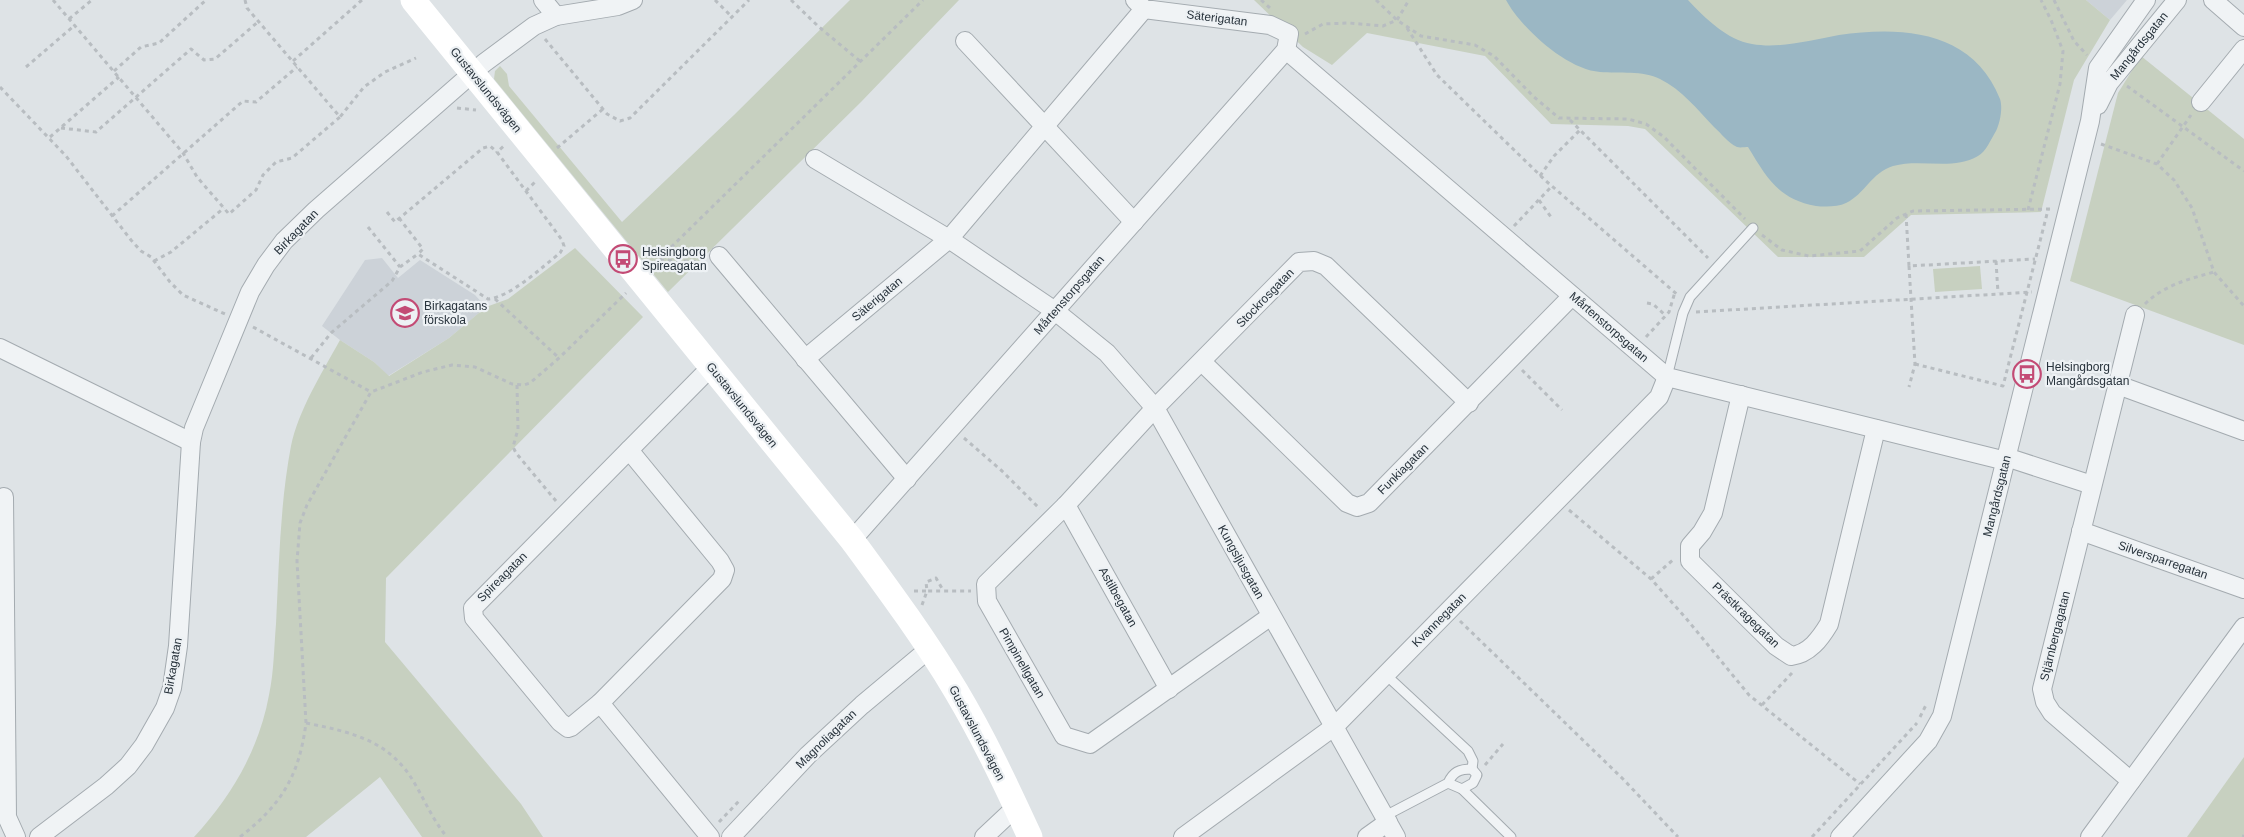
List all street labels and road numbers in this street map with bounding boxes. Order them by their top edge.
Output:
street label: Säterigatan [1186,7,1248,29]
street label: Mangårdsgatan [2107,9,2171,83]
street label: Gustavslundsvägen [447,45,525,135]
street label: Birkagatan [271,207,321,257]
street label: Mårtenstorpsgatan [1031,253,1107,337]
street label: Stockrosgatan [1233,266,1297,330]
street label: Säterigatan [849,274,905,324]
street label: Mårtenstorpsgatan [1567,289,1651,365]
street label: Gustavslundsvägen [703,360,781,450]
street label: Funkiagatan [1375,441,1431,497]
street label: Mangårdsgatan [1980,454,2014,538]
street label: Kungsljusgatan [1215,523,1267,601]
street label: Silversparregatan [2116,538,2210,582]
street label: Spireagatan [474,549,530,605]
street label: Astilbegatan [1096,565,1140,629]
street label: Prästkragegatan [1709,579,1783,651]
street label: Kvannegatan [1409,590,1469,650]
street label: Stjärnbergagatan [2037,590,2073,682]
street label: Pimpinellgatan [996,625,1048,701]
street label: Birkagatan [161,637,185,695]
street label: Gustavslundsvägen [946,683,1008,783]
street label: Magnoliagatan [793,707,859,771]

